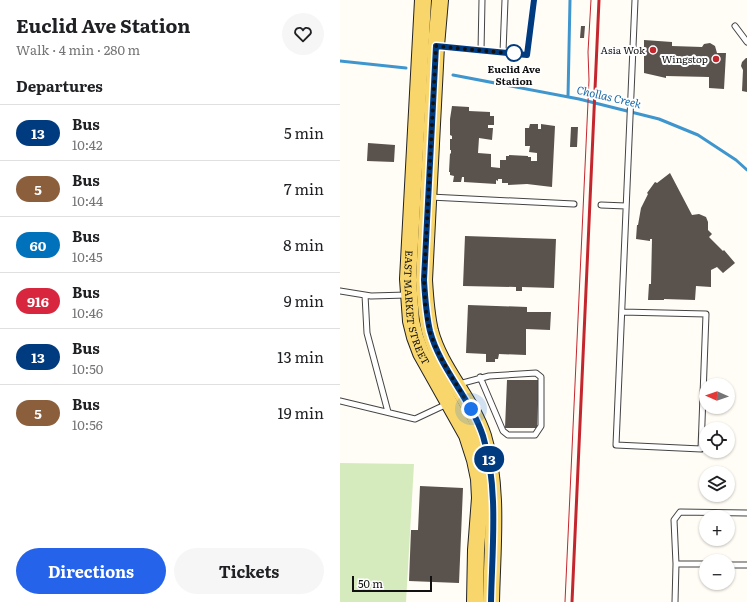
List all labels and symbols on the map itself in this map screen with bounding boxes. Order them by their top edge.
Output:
place label: Asia Wok [601,42,646,57]
marker: Euclid Ave Station [505,44,523,62]
marker: Asia Wok [648,45,658,55]
place label: Wingstop [662,51,708,66]
marker: Wingstop [711,54,721,64]
place label: Euclid Ave Station [488,61,541,88]
water label: Chollas Creek [575,81,643,111]
street label: EAST MARKET STREET [401,250,434,367]
north arrow [699,378,735,414]
your location [461,399,481,419]
line badge: 13 [471,446,507,472]
scale bar [352,574,432,593]

